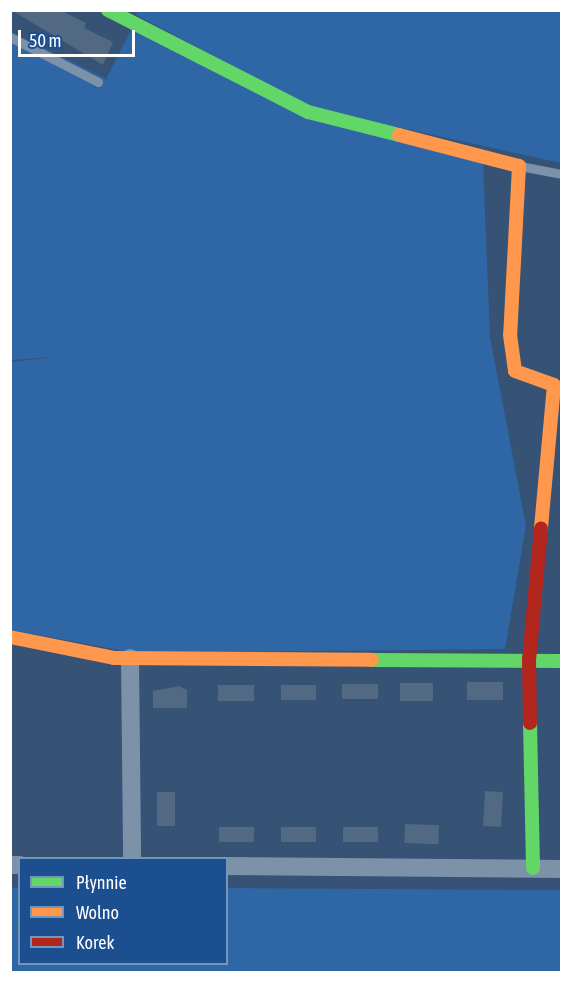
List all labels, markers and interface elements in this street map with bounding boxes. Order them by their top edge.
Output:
scale bar [21,18,138,56]
text: 50 m [29,30,61,51]
legend [18,857,228,965]
text: Płynnie [76,872,127,893]
text: Wolno [76,902,119,923]
text: Korek [76,932,114,953]

